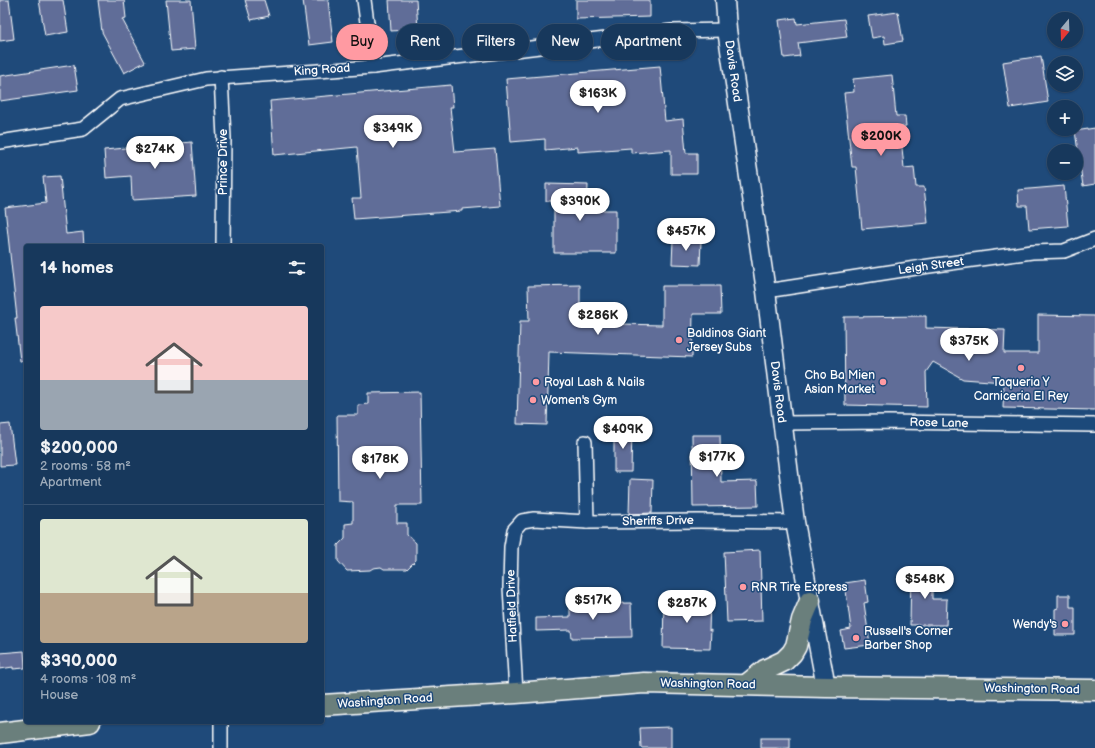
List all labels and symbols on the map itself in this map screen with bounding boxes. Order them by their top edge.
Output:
north arrow [1047,12,1083,48]
street label: Davis Road [721,39,745,103]
street label: King Road [293,61,351,79]
pin: $163K [570,80,626,114]
pin: $349K [365,115,421,149]
pin: $200K [853,123,909,157]
street label: Prince Drive [216,129,231,195]
pin: $274K [127,136,183,170]
pin: $390K [552,188,608,222]
pin: $457K [658,218,714,252]
street label: Leigh Street [897,254,965,278]
pin: $286K [570,302,626,336]
place label: Baldinos Giant Jersey Subs [687,326,766,355]
pin: $375K [941,328,997,362]
marker: Baldinos Giant Jersey Subs [674,335,684,345]
street label: Davis Road [767,360,789,424]
marker: Taqueria Y Carniceria El Rey [1016,363,1026,373]
place label: Cho Ba Mien Asian Market [804,368,875,397]
place label: Royal Lash & Nails [544,375,645,390]
place label: Taqueria Y Carniceria El Rey [974,375,1069,404]
marker: Royal Lash & Nails [531,377,541,387]
marker: Cho Ba Mien Asian Market [878,377,888,387]
place label: Women's Gym [541,393,617,408]
marker: Women's Gym [528,395,538,405]
street label: Rose Lane [909,415,969,431]
pin: $409K [595,416,651,450]
pin: $177K [689,444,745,478]
pin: $178K [352,446,408,480]
street label: Sheriffs Drive [622,513,694,529]
pin: $548K [897,566,953,600]
street label: Hatfield Drive [503,569,521,643]
place label: RNR Tire Express [751,580,848,595]
marker: RNR Tire Express [738,582,748,592]
pin: $517K [565,587,621,621]
pin: $287K [659,590,715,624]
place label: Wendy's [1013,617,1057,632]
marker: Wendy's [1060,619,1070,629]
place label: Russell's Corner Barber Shop [864,624,953,653]
marker: Russell's Corner Barber Shop [851,633,861,643]
street label: Washington Road [660,676,756,692]
street label: Washington Road [984,681,1080,697]
street label: Washington Road [337,690,433,712]

